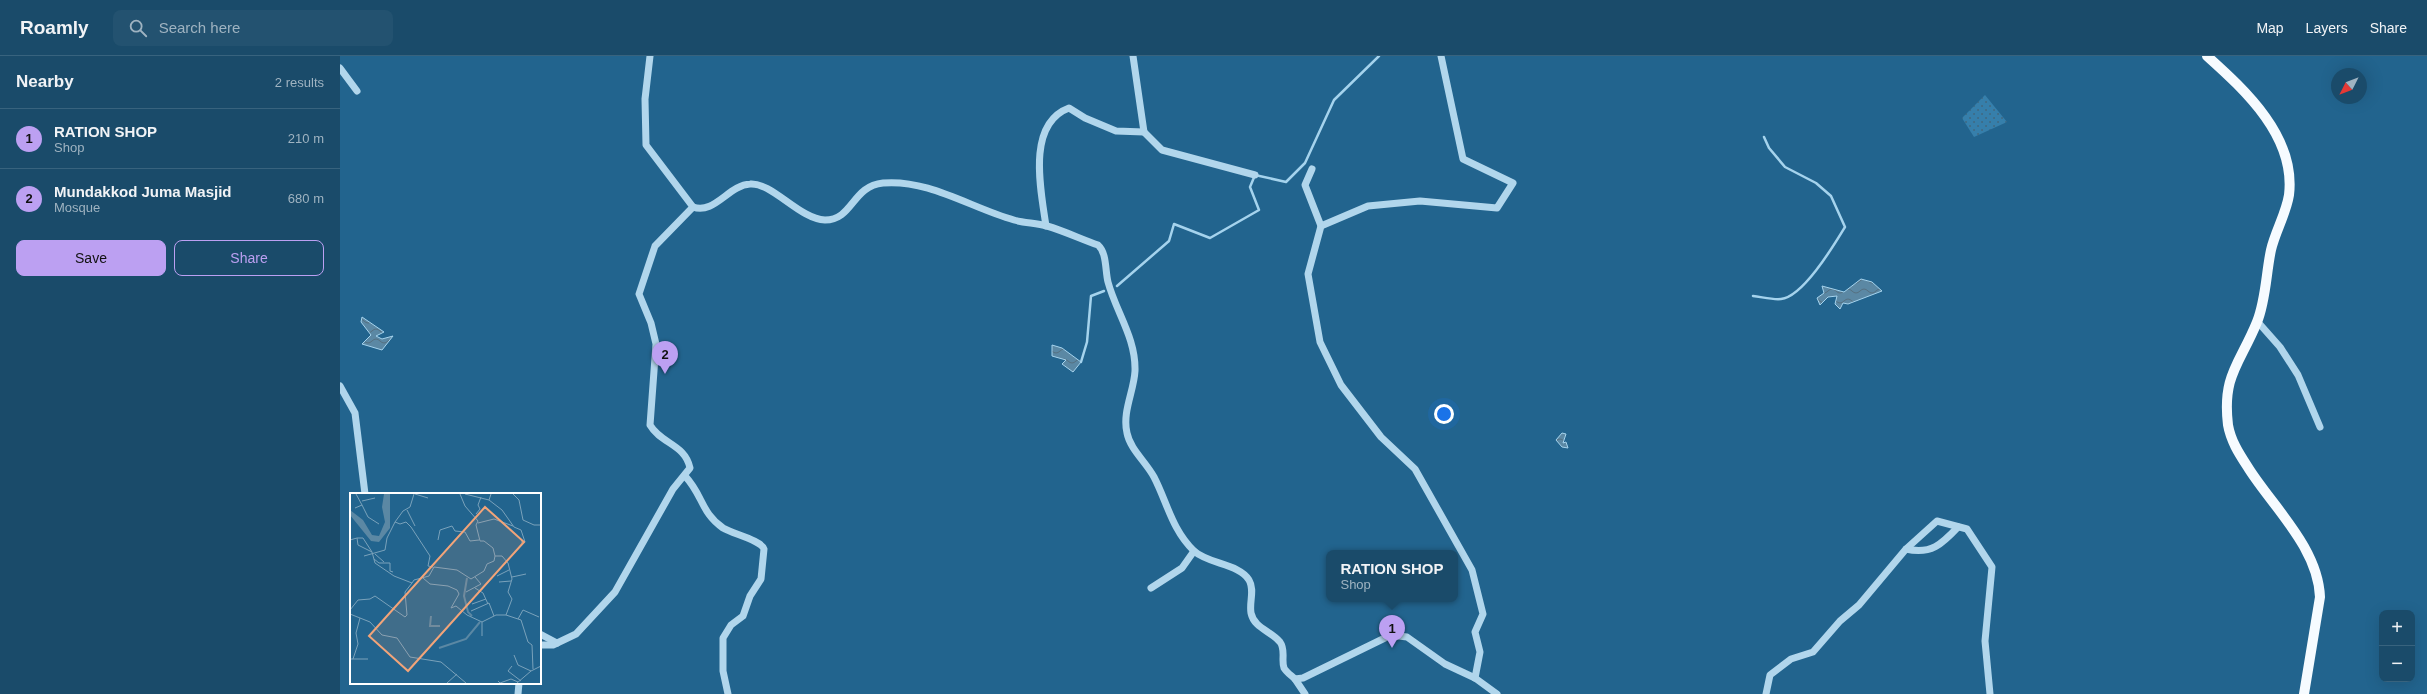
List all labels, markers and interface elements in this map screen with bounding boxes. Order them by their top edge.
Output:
search box [113,10,393,46]
text: Roamly [20,17,89,38]
icon: search [127,17,149,39]
text: Search here [159,19,240,36]
text: Map [2256,20,2284,36]
text: Layers [2306,20,2348,36]
text: Share [2370,20,2407,36]
north arrow [2331,68,2367,104]
text: Nearby [16,72,74,91]
text: 2 results [275,75,324,90]
text: RATION SHOP [54,123,157,140]
text: 1 [25,131,33,146]
text: 210 m [288,131,324,146]
text: Shop [54,140,84,155]
text: Mundakkod Juma Masjid [54,183,232,200]
text: 2 [25,191,33,206]
text: 680 m [288,191,324,206]
text: Mosque [54,200,100,215]
button: Save [16,240,166,276]
button: Share [174,240,324,276]
pin: 2 [652,341,678,374]
your location [1434,404,1454,424]
inset map [350,493,541,684]
popup [1326,550,1458,602]
text: RATION SHOP [1340,560,1444,577]
text: Shop [1340,577,1371,592]
map controls [2379,610,2415,682]
button: + [2379,610,2415,646]
pin: 1 [1379,615,1405,648]
button: − [2379,646,2415,682]

